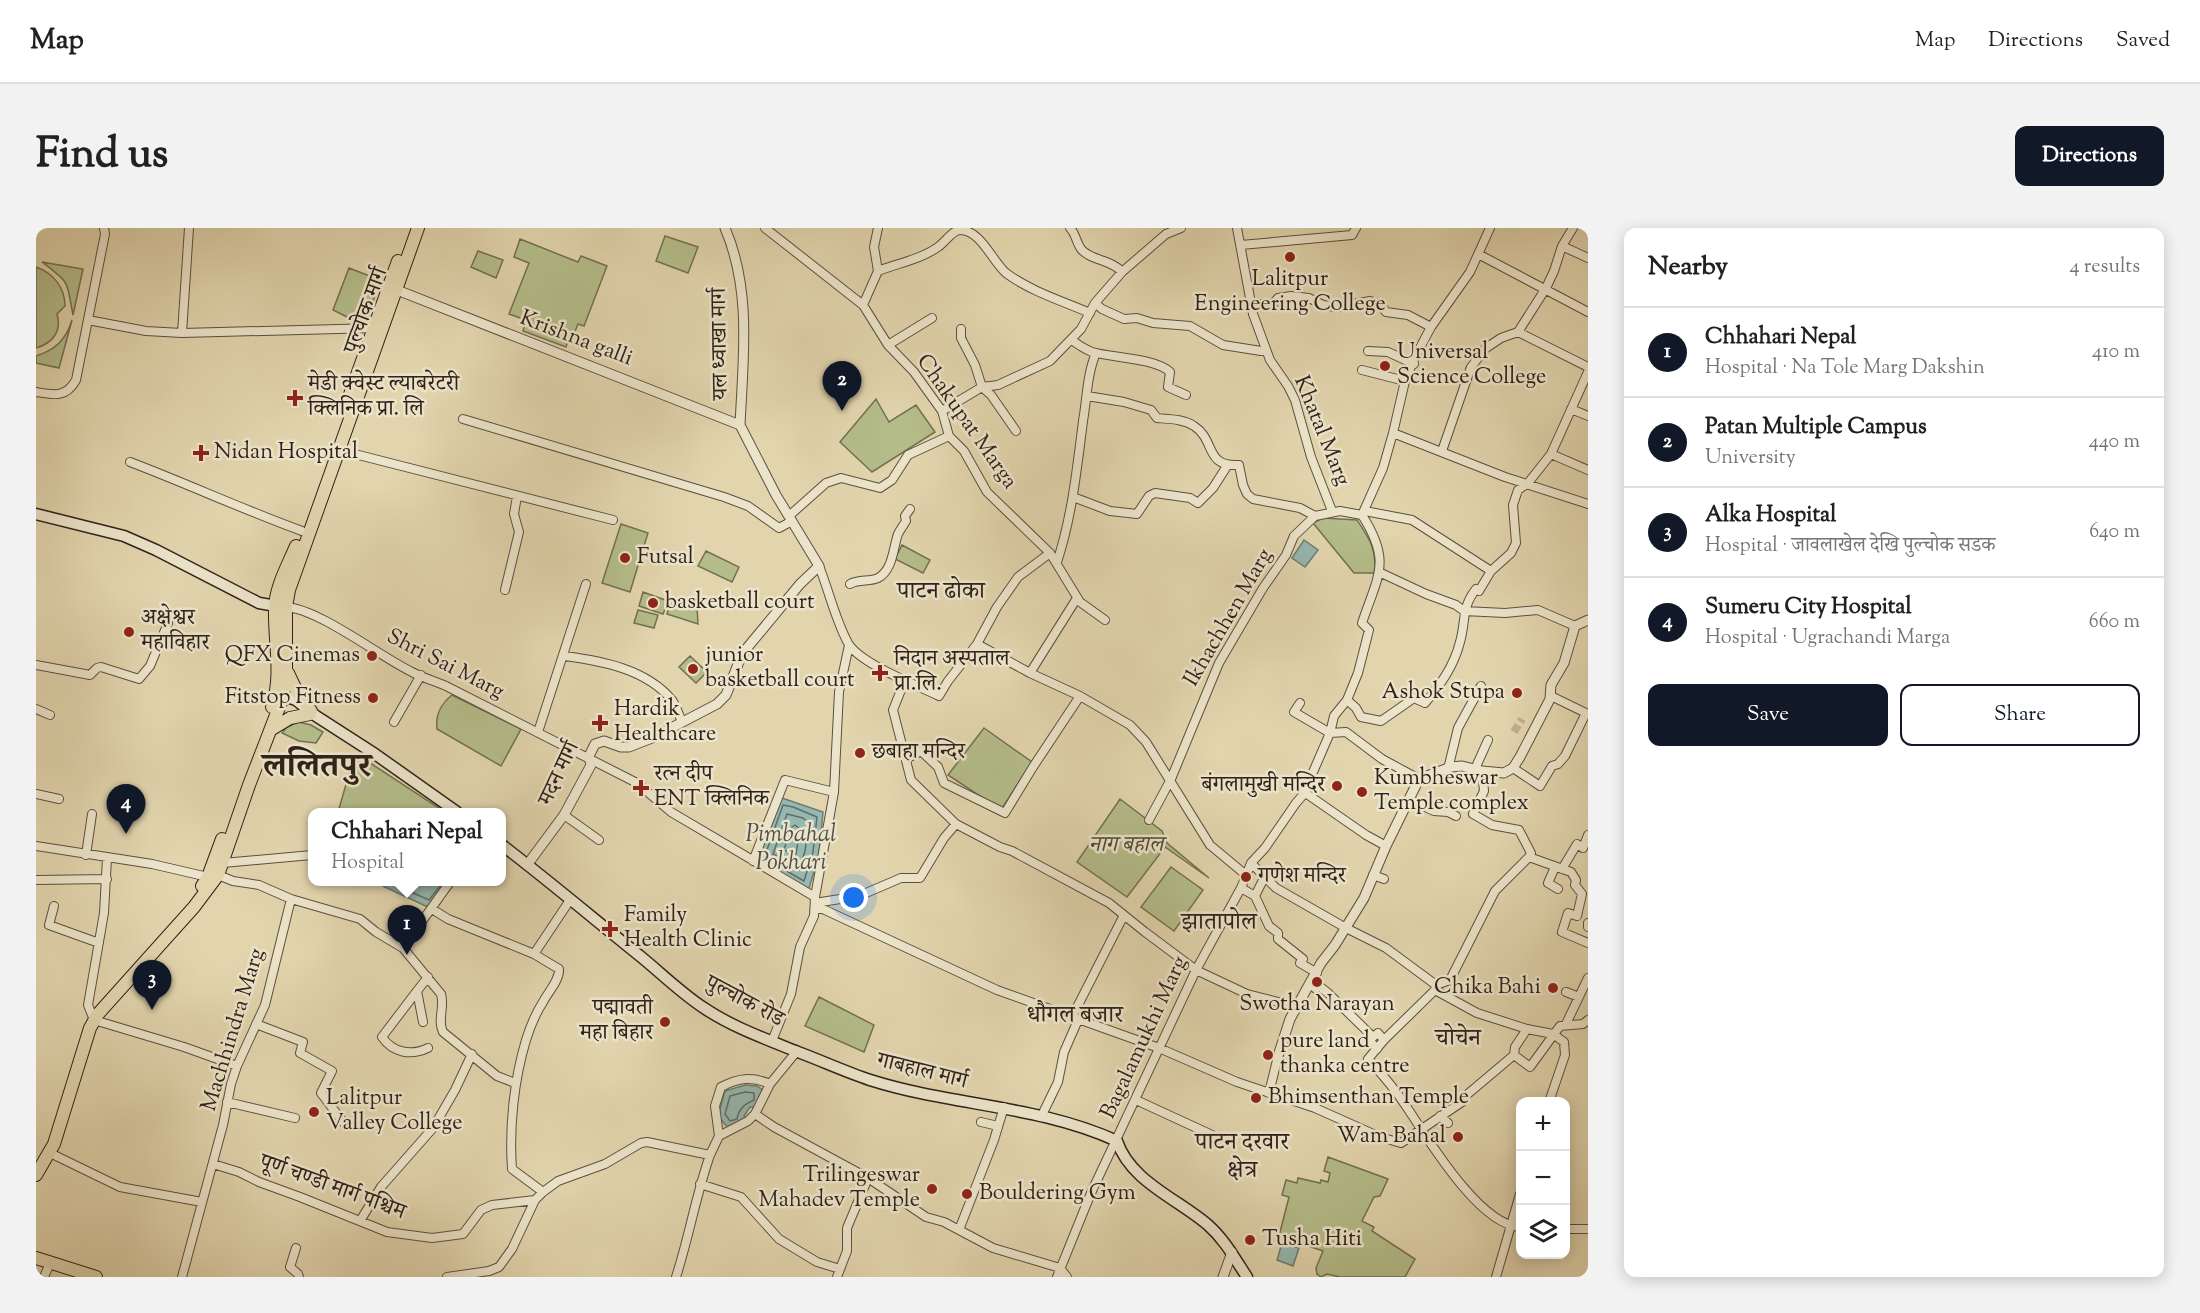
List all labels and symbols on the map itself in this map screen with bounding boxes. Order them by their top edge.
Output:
marker: Lalitpur Engineering College [1283,250,1297,264]
street label: पुल्चोक मार्ग [336,262,398,359]
place label: Lalitpur Engineering College [1194,264,1386,321]
street label: यल ध्वाखा मार्ग [704,286,738,401]
street label: Krishna galli [515,303,637,375]
place label: Universal Science College [1397,337,1546,394]
street label: Chakupat Marga [907,348,1025,496]
marker: Universal Science College [1378,359,1392,373]
pin: 2 [822,362,862,411]
place label: मेडी क्वेस्ट ल्याबरेटरी क्लिनिक प्रा. लि [307,369,461,426]
street label: Khatal Marg [1284,371,1358,491]
marker: मेडी क्वेस्ट ल्याबरेटरी क्लिनिक प्रा. लि [286,389,304,407]
place label: Nidan Hospital [214,437,358,469]
marker: Nidan Hospital [192,444,210,462]
place label: Futsal [637,542,694,574]
street label: Ikhachhen Marg [1176,543,1282,693]
marker: Futsal [618,551,632,565]
district label: पाटन ढोका [896,575,986,609]
place label: basketball court [665,587,815,619]
marker: basketball court [646,596,660,610]
place label: अक्षेश्वर महाविहार [140,603,211,660]
street label: Shri Sai Marg [381,622,510,708]
marker: अक्षेश्वर महाविहार [122,625,136,639]
place label: QFX Cinemas [224,640,360,672]
place label: junior basketball court [705,640,855,697]
place label: निदान अस्पताल प्रा.लि. [893,644,1011,701]
marker: QFX Cinemas [365,649,379,663]
marker: junior basketball court [686,662,700,676]
marker: निदान अस्पताल प्रा.लि. [871,664,889,682]
place label: Ashok Stupa [1382,677,1505,709]
place label: Fitstop Fitness [225,682,361,714]
marker: Ashok Stupa [1510,686,1524,700]
marker: Fitstop Fitness [366,691,380,705]
place label: Hardik Healthcare [614,694,716,751]
marker: Hardik Healthcare [591,714,609,732]
street label: मदन मार्ग [531,735,589,812]
place label: छबाहा मन्दिर [871,737,967,769]
district label: ललितपुर [259,743,375,792]
marker: छबाहा मन्दिर [853,746,867,760]
place label: रत्न दीप ENT क्लिनिक [653,759,771,816]
place label: Kumbheswar Temple complex [1374,763,1529,820]
place label: बंगलामुखी मन्दिर [1201,770,1327,802]
marker: रत्न दीप ENT क्लिनिक [632,779,650,797]
marker: बंगलामुखी मन्दिर [1330,779,1344,793]
pin: 4 [106,784,146,834]
marker: Kumbheswar Temple complex [1355,785,1369,799]
water label: Pimbahal Pokhari [745,818,837,880]
park label: नाग बहाल [1089,830,1168,862]
place label: गणेश मन्दिर [1257,861,1348,893]
marker: गणेश मन्दिर [1239,870,1253,884]
your location [839,883,868,912]
place label: Family Health Clinic [624,900,752,957]
pin: 1 [388,906,427,955]
district label: झातापोल [1180,906,1258,940]
marker: Family Health Clinic [601,920,619,938]
street label: Machhindra Marg [194,944,274,1116]
street label: Bagalamukhi Marg [1093,951,1197,1125]
pin: 3 [132,960,172,1010]
street label: पुल्चोक रोड [698,967,791,1037]
place label: Chika Bahi [1434,972,1541,1004]
marker: Swotha Narayan [1310,975,1324,989]
marker: Chika Bahi [1546,981,1560,995]
place label: Swotha Narayan [1239,989,1395,1021]
place label: पद्मावती महा बिहार [579,993,655,1050]
district label: धौगल बजार [1027,999,1124,1033]
marker: पद्मावती महा बिहार [658,1015,672,1029]
district label: चोचेन [1434,1022,1483,1056]
place label: pure land thanka centre [1280,1026,1409,1083]
street label: गाबहाल मार्ग [872,1045,972,1099]
marker: pure land thanka centre [1261,1048,1275,1062]
place label: Bhimsenthan Temple [1268,1082,1469,1114]
place label: Lalitpur Valley College [326,1083,462,1140]
marker: Bhimsenthan Temple [1249,1091,1263,1105]
marker: Lalitpur Valley College [307,1105,321,1119]
place label: Wam Bahal [1337,1121,1446,1153]
district label: पाटन दरवार क्षेत्र [1194,1126,1290,1188]
marker: Wam Bahal [1451,1130,1465,1144]
street label: पूर्ण चण्डी मार्ग पश्चिम [253,1146,411,1230]
place label: Trilingeswar Mahadev Temple [759,1160,920,1217]
place label: Bouldering Gym [979,1178,1136,1210]
marker: Trilingeswar Mahadev Temple [925,1182,939,1196]
marker: Bouldering Gym [960,1187,974,1201]
place label: Tusha Hiti [1262,1224,1362,1256]
marker: Tusha Hiti [1243,1233,1257,1247]

